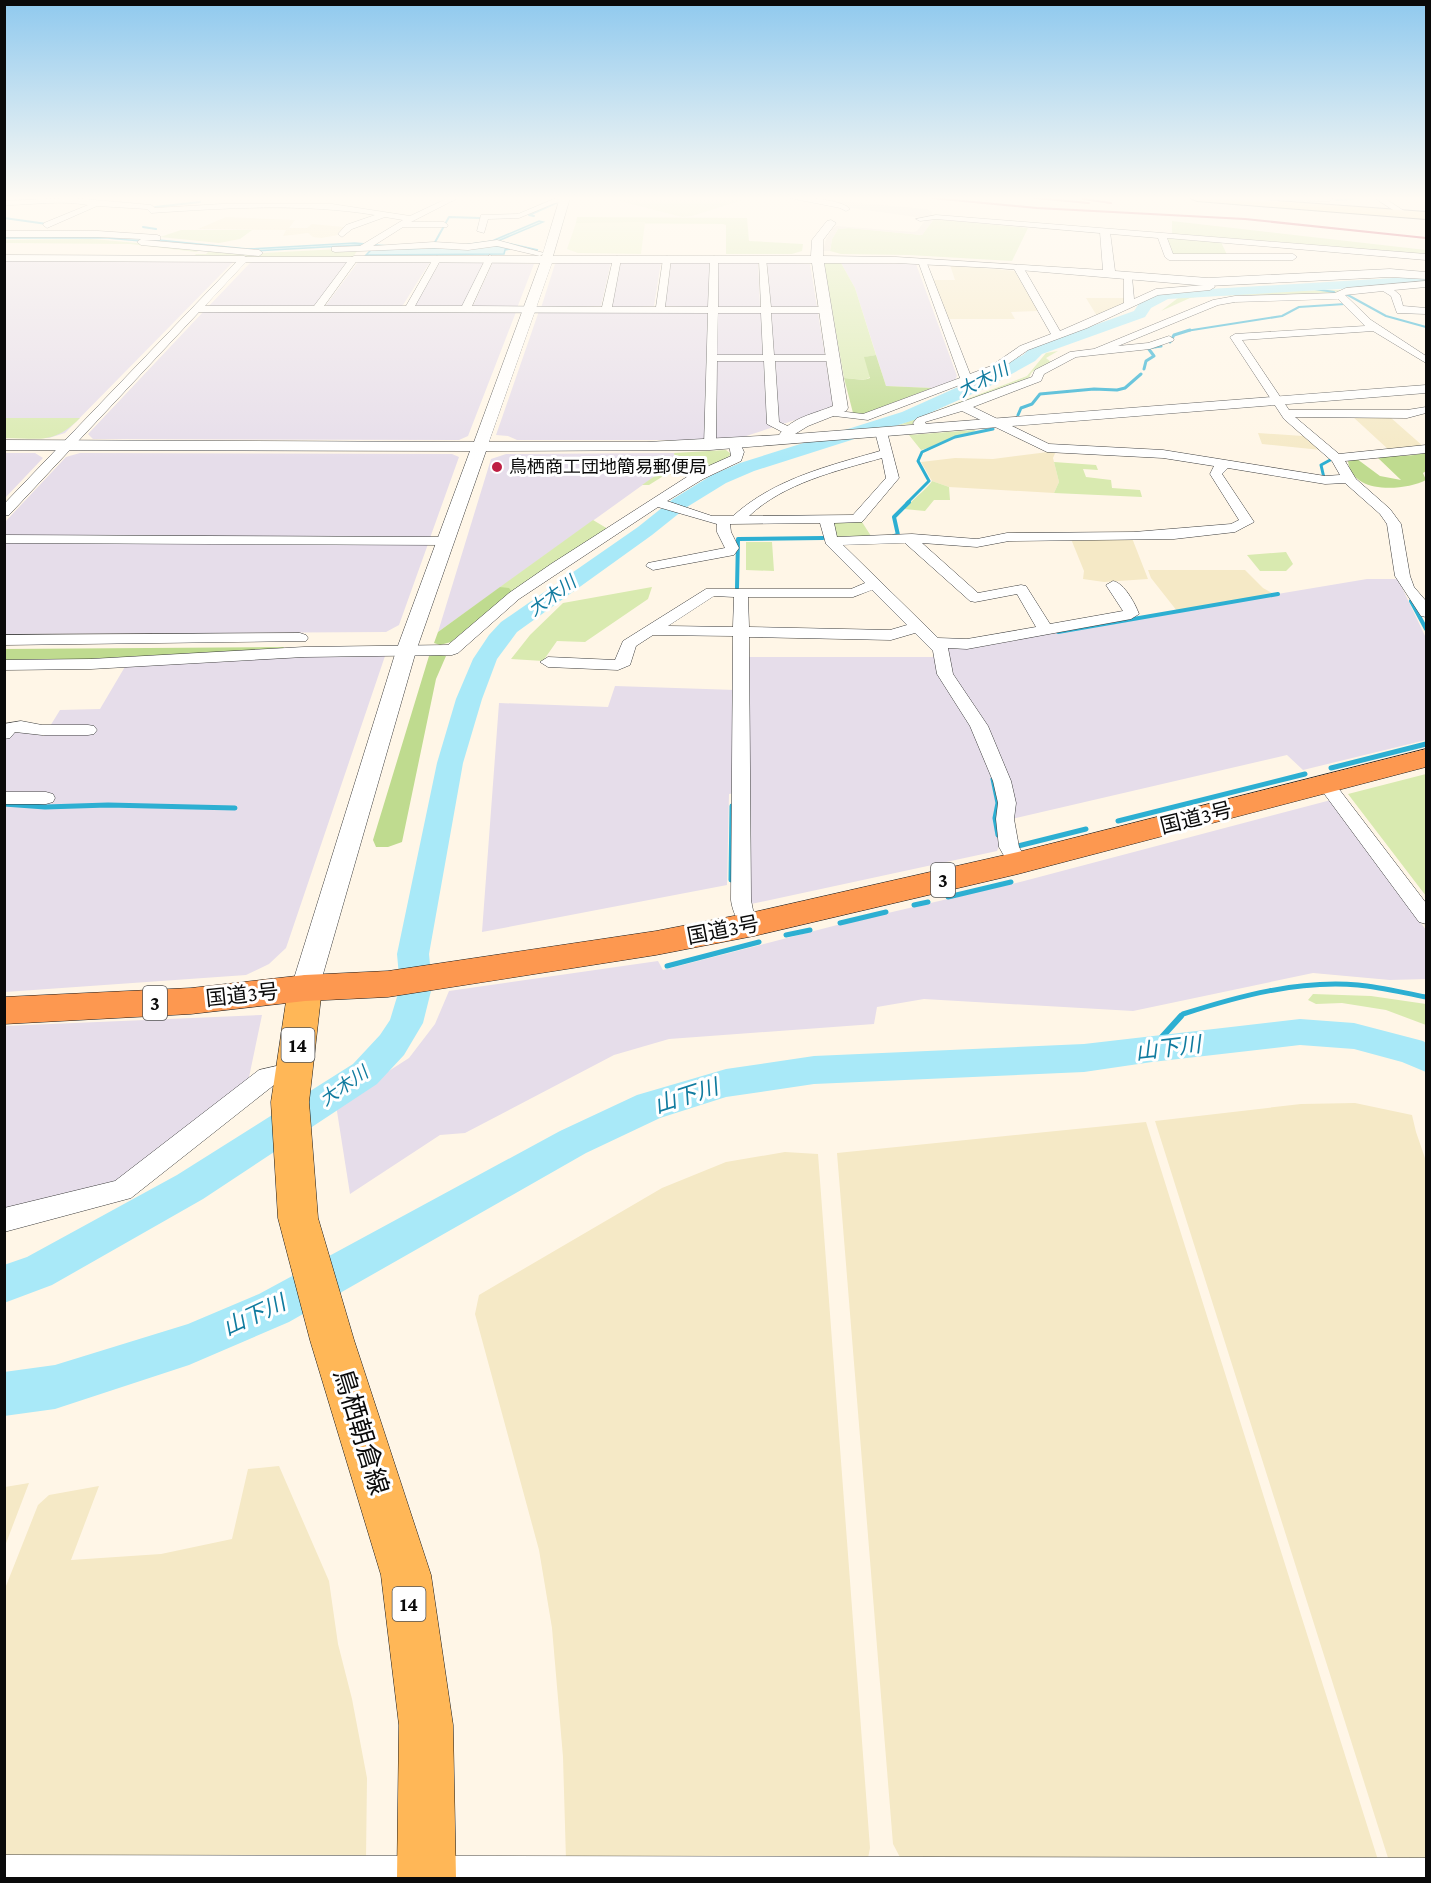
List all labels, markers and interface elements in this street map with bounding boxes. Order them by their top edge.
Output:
water label: 大木川 [954,358,1013,401]
place label: 鳥栖商工団地簡易郵便局 [509,457,707,477]
marker: 鳥栖商工団地簡易郵便局 [490,460,504,474]
water label: 大木川 [524,571,581,620]
street label: 国道3号 [1158,798,1234,838]
road number: 3 [931,863,955,897]
street label: 国道3号 [685,911,761,949]
street label: 国道3号 [204,979,280,1011]
road number: 3 [143,986,167,1020]
road number: 14 [282,1028,314,1062]
water label: 山下川 [1134,1031,1204,1064]
water label: 大木川 [316,1061,373,1110]
water label: 山下川 [651,1073,723,1118]
water label: 山下川 [219,1289,291,1340]
street label: 鳥栖朝倉線 [328,1366,394,1498]
road number: 14 [392,1587,426,1621]

